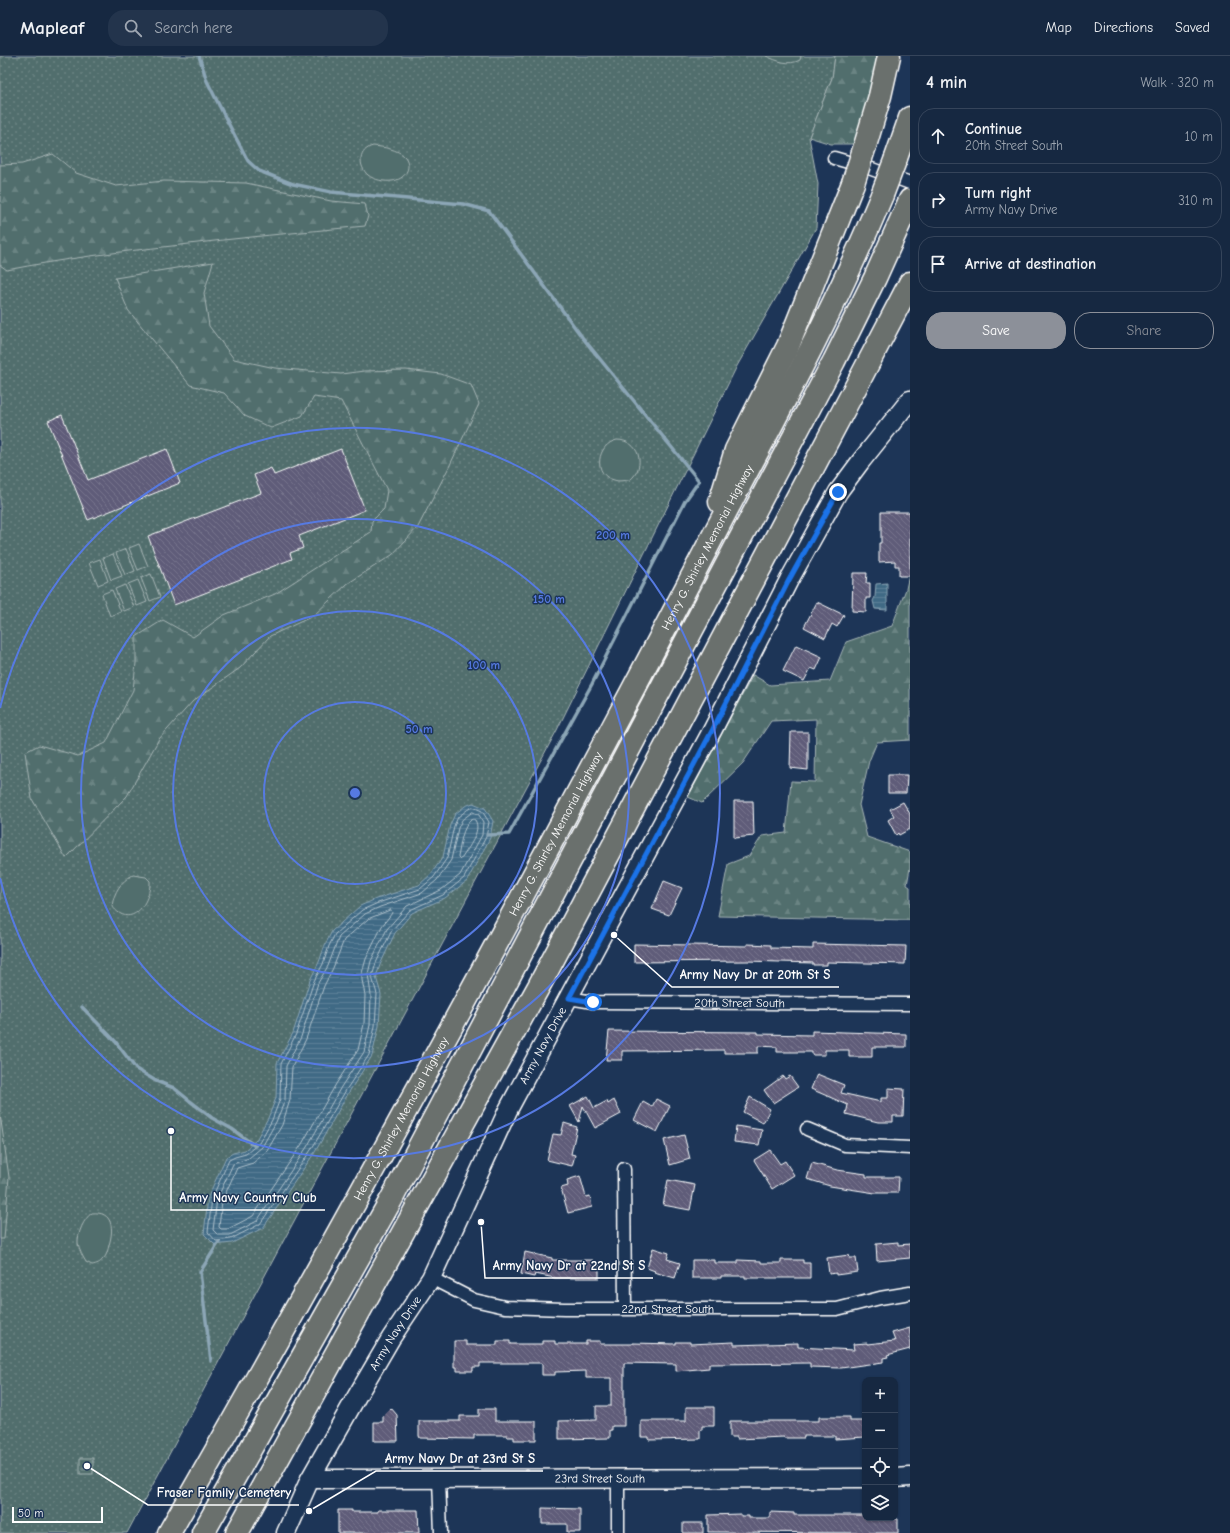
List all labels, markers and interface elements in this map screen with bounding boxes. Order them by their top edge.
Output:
search box [108,10,388,46]
text: Mapleaf [20,17,84,39]
icon: search [122,17,144,39]
text: Search here [154,19,233,37]
text: Map [1045,19,1072,36]
text: Directions [1094,19,1153,36]
text: Saved [1175,19,1210,36]
text: 4 min [926,73,967,92]
text: Walk · 320 m [1140,75,1214,90]
text: Continue [965,120,1022,138]
icon: ahead [927,125,949,147]
text: 10 m [1185,129,1213,144]
text: 20th Street South [965,138,1063,153]
text: Turn right [965,184,1031,202]
icon: right [927,189,949,211]
text: 310 m [1178,193,1213,208]
text: Army Navy Drive [965,202,1057,217]
icon: arrive [927,253,949,275]
text: Arrive at destination [965,255,1096,273]
button: Save [926,312,1066,349]
button: Share [1074,312,1214,349]
street label: Henry G. Shirley Memorial Highway [658,462,756,632]
route end [829,483,847,501]
text: 200 m [596,528,630,542]
text: 150 m [533,592,565,606]
text: 100 m [468,658,500,672]
text: 50 m [405,722,433,736]
street label: Henry G. Shirley Memorial Highway [506,749,606,918]
centre of rings [348,786,362,800]
callout: Army Navy Dr at 20th St S [672,962,839,987]
text: Army Navy Dr at 20th St S [680,967,830,982]
route start [584,993,602,1011]
street label: 20th Street South [694,996,785,1010]
street label: Army Navy Drive [516,1004,569,1086]
street label: Henry G. Shirley Memorial Highway [351,1034,452,1203]
callout: Army Navy Country Club [171,1185,325,1210]
text: Army Navy Country Club [179,1190,317,1205]
callout: Army Navy Dr at 22nd St S [485,1253,653,1278]
text: Army Navy Dr at 22nd St S [493,1258,645,1273]
street label: Army Navy Drive [367,1293,424,1373]
street label: 22nd Street South [622,1302,714,1316]
map controls [862,1377,898,1521]
button: + [862,1377,898,1413]
button: − [862,1413,898,1449]
callout: Army Navy Dr at 23rd St S [376,1446,543,1471]
button: locate [862,1449,898,1485]
text: Army Navy Dr at 23rd St S [385,1451,535,1466]
street label: 23rd Street South [555,1471,645,1486]
callout: Fraser Family Cemetery [148,1480,299,1505]
text: Fraser Family Cemetery [157,1485,291,1500]
button: layers [862,1485,898,1521]
scale bar [12,1505,103,1524]
text: 50 m [18,1507,43,1520]

